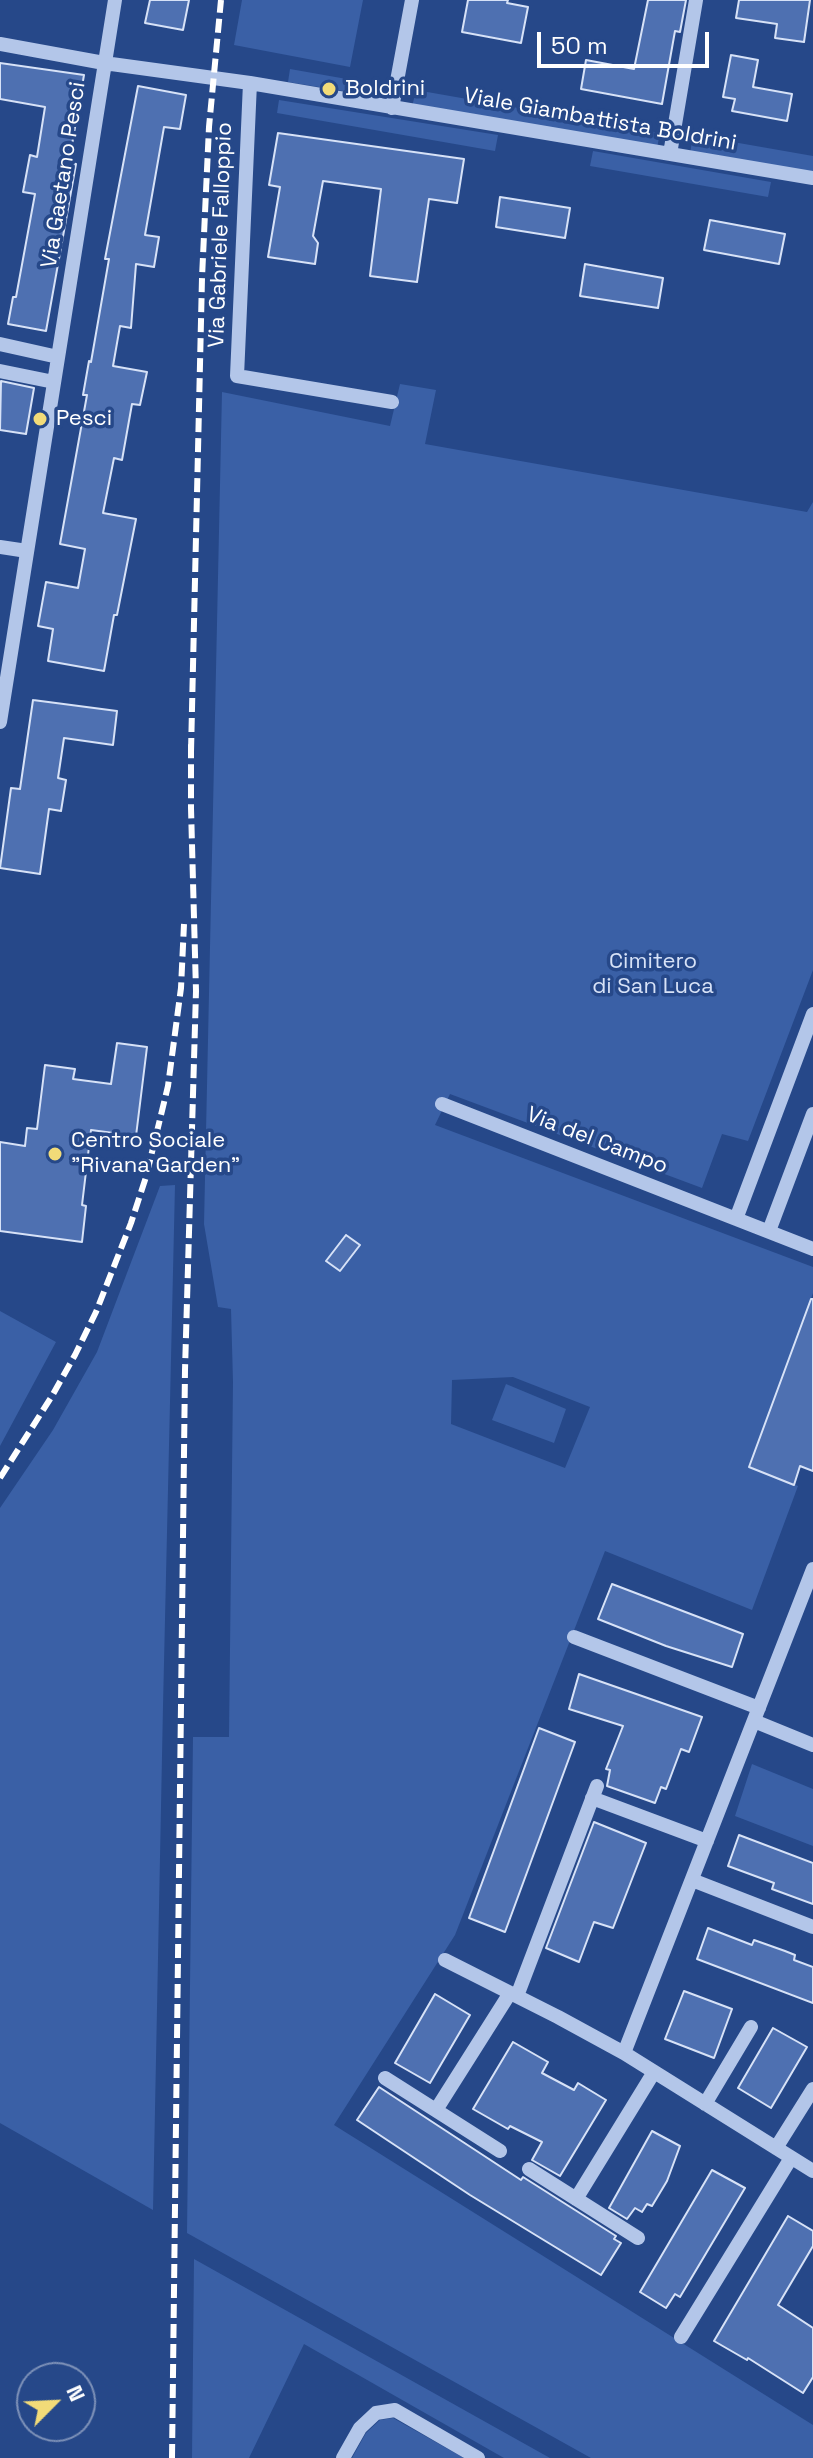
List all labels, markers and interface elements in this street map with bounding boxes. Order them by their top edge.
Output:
scale bar [541,16,713,66]
text: 50 m [551,30,608,61]
place label: Boldrini [345,76,425,102]
street label: Via Gaetano Pesci [36,80,92,270]
marker: Boldrini [320,80,338,98]
street label: Viale Giambattista Boldrini [462,83,738,157]
street label: Via Gabriele Falloppio [204,122,238,348]
place label: Pesci [56,406,112,432]
marker: Pesci [31,410,49,428]
park label: Cimitero di San Luca [592,949,714,1000]
street label: Via del Campo [523,1102,671,1180]
place label: Centro Sociale "Rivana Garden" [71,1128,240,1180]
marker: Centro Sociale "Rivana Garden" [46,1145,64,1163]
north arrow [16,2362,96,2442]
text: N [60,2381,92,2405]

